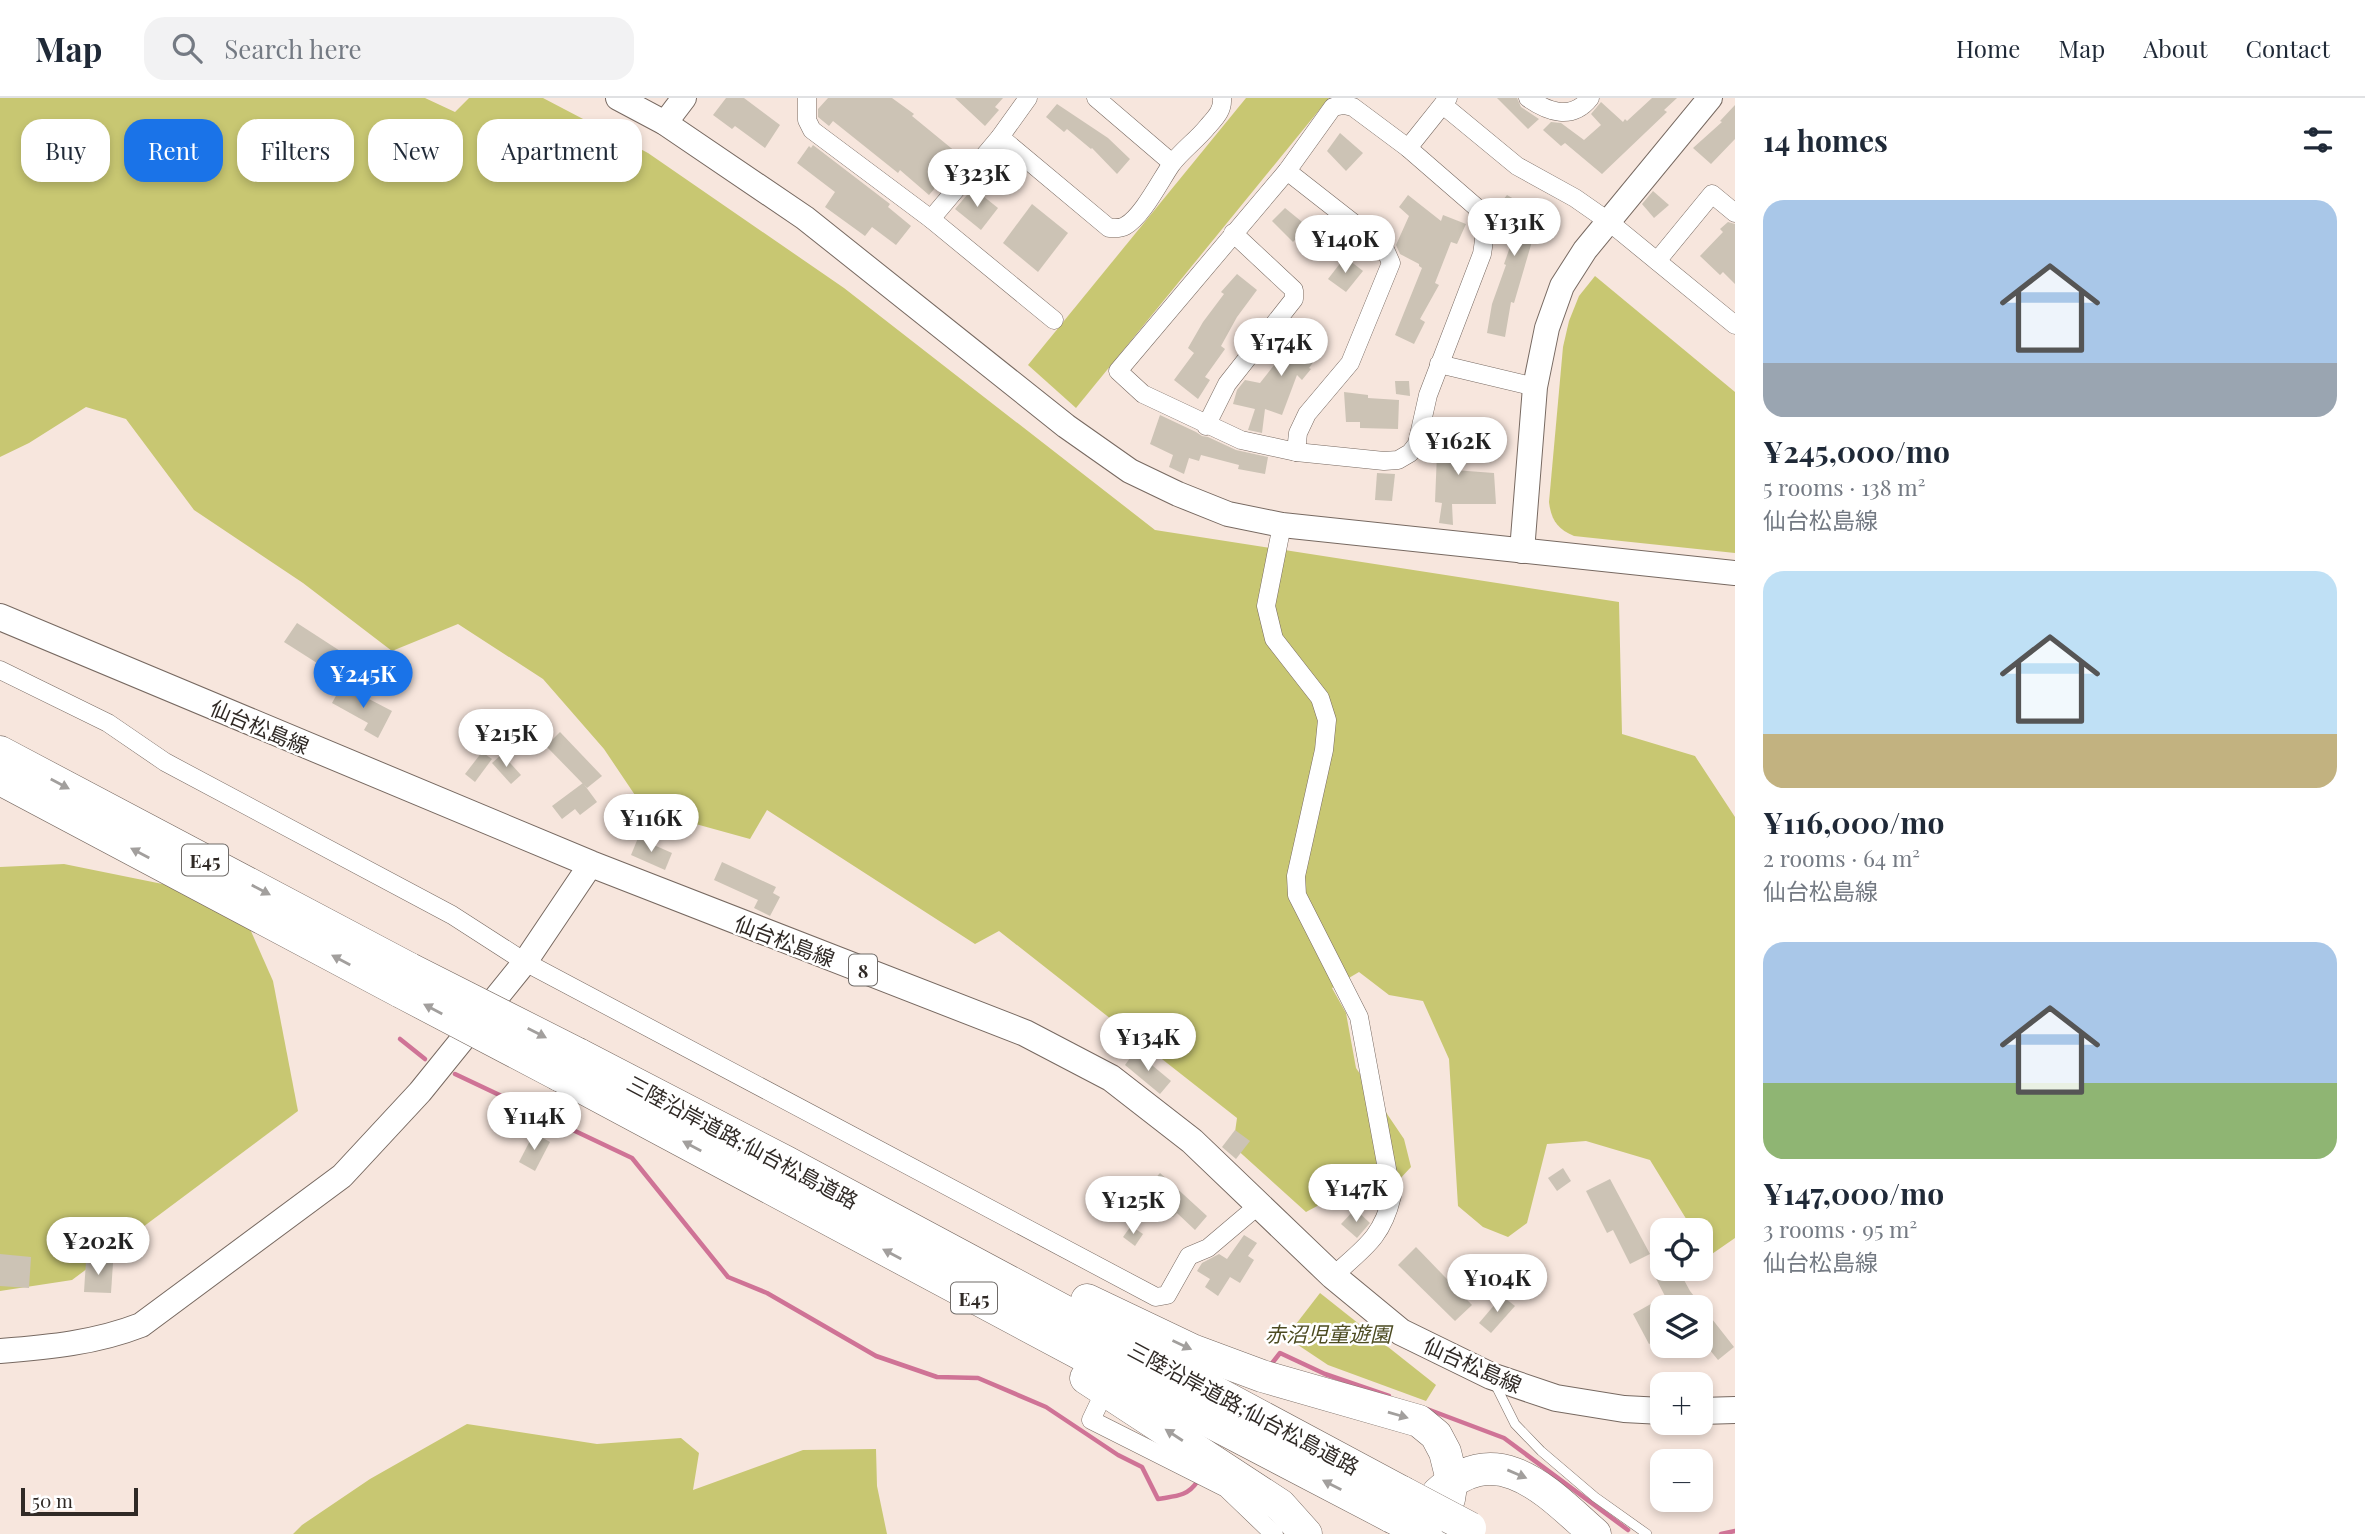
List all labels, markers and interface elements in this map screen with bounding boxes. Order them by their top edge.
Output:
search box [144,17,634,80]
text: Map [35,26,102,70]
icon: search [168,29,206,67]
text: Search here [224,31,362,66]
text: Home [1956,32,2020,64]
text: Map [2058,32,2105,64]
text: About [2143,32,2207,64]
text: Contact [2245,32,2330,64]
chip: Buy [21,119,110,182]
chip: Rent [124,119,223,182]
chip: Filters [237,119,354,182]
chip: New [368,119,463,182]
chip: Apartment [477,119,642,182]
text: 14 homes [1763,120,1888,160]
icon: filters [2299,121,2337,159]
pin: ¥323K [928,150,1026,209]
text: ¥323K [944,156,1010,187]
pin: ¥131K [1465,198,1563,258]
text: ¥131K [1484,205,1544,236]
pin: ¥140K [1296,216,1394,275]
text: ¥140K [1311,222,1379,253]
icon: home [1987,245,2113,371]
pin: ¥174K [1232,318,1330,378]
text: ¥174K [1250,325,1312,356]
pin: ¥162K [1409,418,1507,477]
text: ¥162K [1425,424,1491,455]
text: ¥245,000/mo [1763,431,1950,471]
text: 5 rooms · 138 m² [1763,471,1926,502]
text: 仙台松島線 [1763,504,1878,535]
icon: home [1987,616,2113,742]
pin: ¥245K [314,650,412,710]
text: ¥245K [330,657,396,688]
street label: 仙台松島線 [206,693,314,759]
pin: ¥215K [457,710,555,769]
text: ¥215K [474,716,538,747]
one-way arrow [50,778,70,789]
pin: ¥116K [602,794,700,854]
text: ¥116K [620,801,682,832]
text: ¥116,000/mo [1763,802,1944,842]
text: 2 rooms · 64 m² [1763,842,1920,873]
road number: E45 [182,845,228,876]
one-way arrow [130,847,150,859]
text: 仙台松島線 [1763,875,1878,906]
one-way arrow [251,884,271,896]
street label: 仙台松島線 [731,908,839,972]
one-way arrow [331,954,351,966]
road number: 8 [849,954,877,986]
icon: home [1987,987,2113,1113]
one-way arrow [423,1003,443,1015]
pin: ¥134K [1099,1014,1197,1073]
text: ¥134K [1116,1020,1180,1051]
one-way arrow [527,1027,547,1039]
street label: 三陸沿岸道路;仙台松島道路 [623,1068,863,1214]
pin: ¥114K [485,1093,583,1152]
text: ¥114K [503,1099,565,1130]
one-way arrow [682,1140,701,1152]
pin: ¥147K [1307,1164,1405,1224]
text: ¥147K [1324,1171,1388,1202]
text: ¥147,000/mo [1763,1173,1944,1213]
pin: ¥125K [1084,1176,1182,1236]
text: ¥125K [1101,1183,1165,1214]
text: 3 rooms · 95 m² [1763,1213,1917,1244]
pin: ¥202K [49,1218,147,1277]
map controls [1650,1218,1713,1512]
button: locate [1650,1218,1713,1281]
text: ¥202K [63,1224,133,1255]
text: 仙台松島線 [1763,1246,1878,1277]
one-way arrow [882,1248,902,1259]
pin: ¥104K [1448,1254,1546,1314]
text: ¥104K [1463,1261,1531,1292]
road number: E45 [951,1282,997,1314]
button: layers [1650,1295,1713,1358]
park label: 赤沼児童遊園 [1265,1319,1394,1347]
street label: 仙台松島線 [1419,1330,1527,1398]
street label: 三陸沿岸道路;仙台松島道路 [1124,1334,1364,1480]
one-way arrow [1172,1339,1192,1351]
button: + [1650,1372,1713,1435]
one-way arrow [1387,1410,1409,1421]
one-way arrow [1164,1429,1184,1442]
button: − [1650,1449,1713,1512]
one-way arrow [1507,1469,1528,1480]
one-way arrow [1322,1480,1342,1491]
scale bar [21,1485,138,1517]
text: 50 m [32,1487,73,1513]

